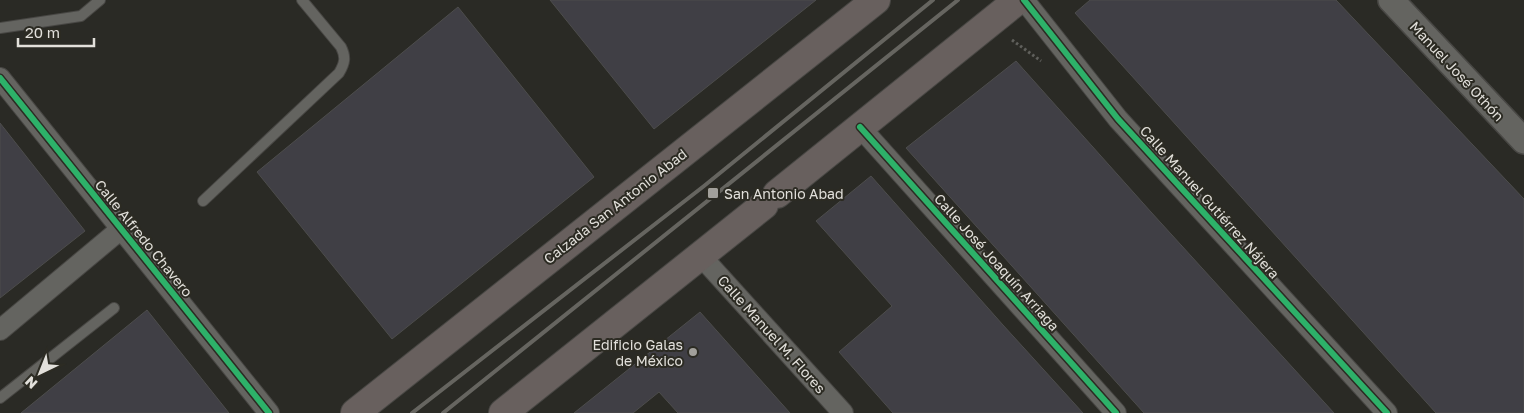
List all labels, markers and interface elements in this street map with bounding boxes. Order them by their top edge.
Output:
scale bar [18,15,94,47]
street label: Manuel José Othón [1406,18,1508,124]
text: 20 m [25,23,60,41]
street label: Calle Manuel Gutiérrez Nájera [1137,122,1283,282]
street label: Calzada San Antonio Abad [540,145,690,267]
street label: Calle Alfredo Chavero [92,176,196,300]
place label: San Antonio Abad [724,185,844,202]
marker: San Antonio Abad [706,186,720,200]
street label: Calle José Joaquín Arriaga [931,190,1063,334]
street label: Calle Manuel M. Flores [715,272,829,396]
place label: Edificio Galas de México [593,336,683,369]
marker: Edificio Galas de México [687,346,699,358]
north arrow [15,348,65,398]
text: N [21,373,40,393]

